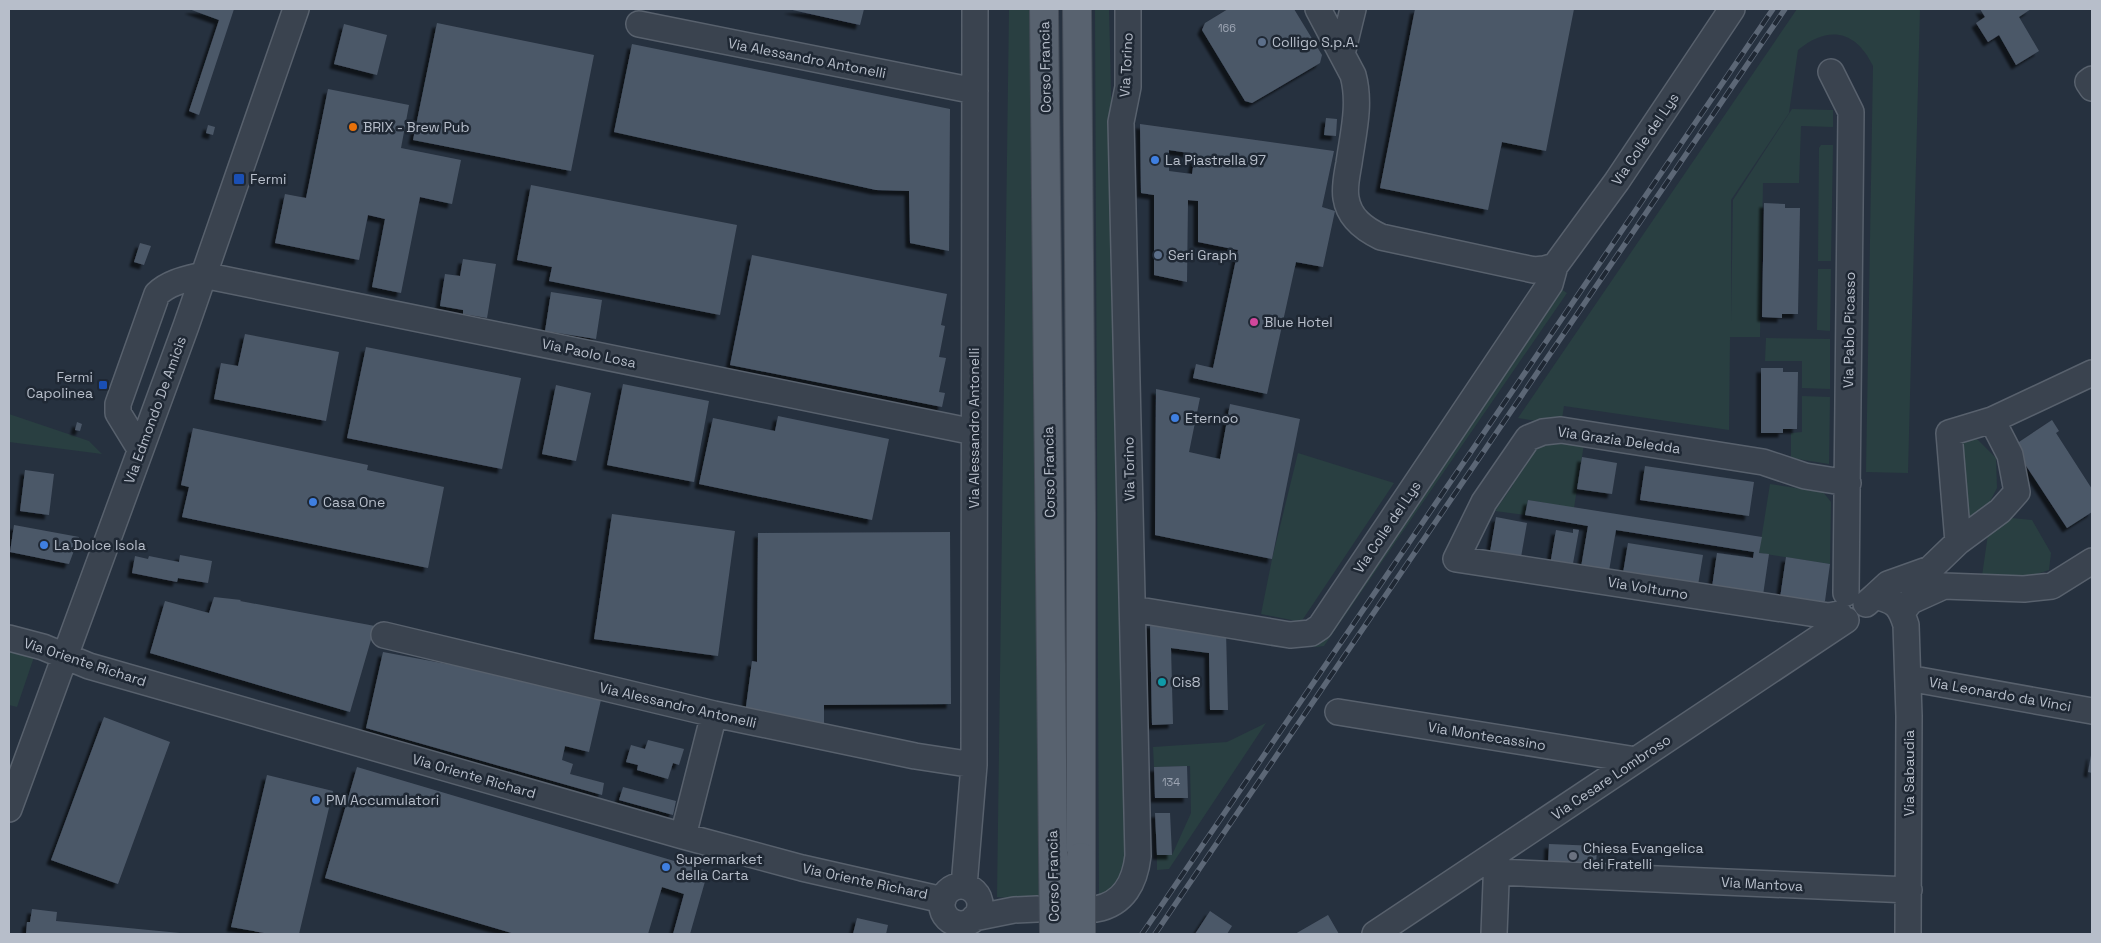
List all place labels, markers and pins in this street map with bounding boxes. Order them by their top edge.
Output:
place label: Colligo S.p.A. [1272,33,1358,51]
marker: Colligo S.p.A. [1256,36,1268,48]
place label: BRIX - Brew Pub [363,118,469,136]
marker: BRIX - Brew Pub [347,121,359,133]
place label: La Piastrella 97 [1165,151,1266,169]
marker: La Piastrella 97 [1149,154,1161,166]
place label: Fermi [250,170,287,188]
marker: Fermi [232,172,246,186]
place label: Seri Graph [1168,246,1237,264]
marker: Seri Graph [1152,249,1164,261]
place label: Blue Hotel [1264,313,1333,331]
marker: Blue Hotel [1248,316,1260,328]
place label: Fermi Capolinea [27,368,93,402]
marker: Fermi Capolinea [97,379,109,391]
place label: Eternoo [1185,409,1239,427]
marker: Eternoo [1169,412,1181,424]
place label: Casa One [323,493,385,511]
marker: Casa One [307,496,319,508]
place label: La Dolce Isola [54,536,146,554]
marker: La Dolce Isola [38,539,50,551]
place label: Cis8 [1172,673,1201,691]
marker: Cis8 [1156,676,1168,688]
place label: PM Accumulatori [326,791,439,809]
marker: PM Accumulatori [310,794,322,806]
place label: Chiesa Evangelica dei Fratelli [1583,839,1704,873]
place label: Supermarket della Carta [676,850,763,884]
marker: Chiesa Evangelica dei Fratelli [1567,850,1579,862]
marker: Supermarket della Carta [660,861,672,873]

